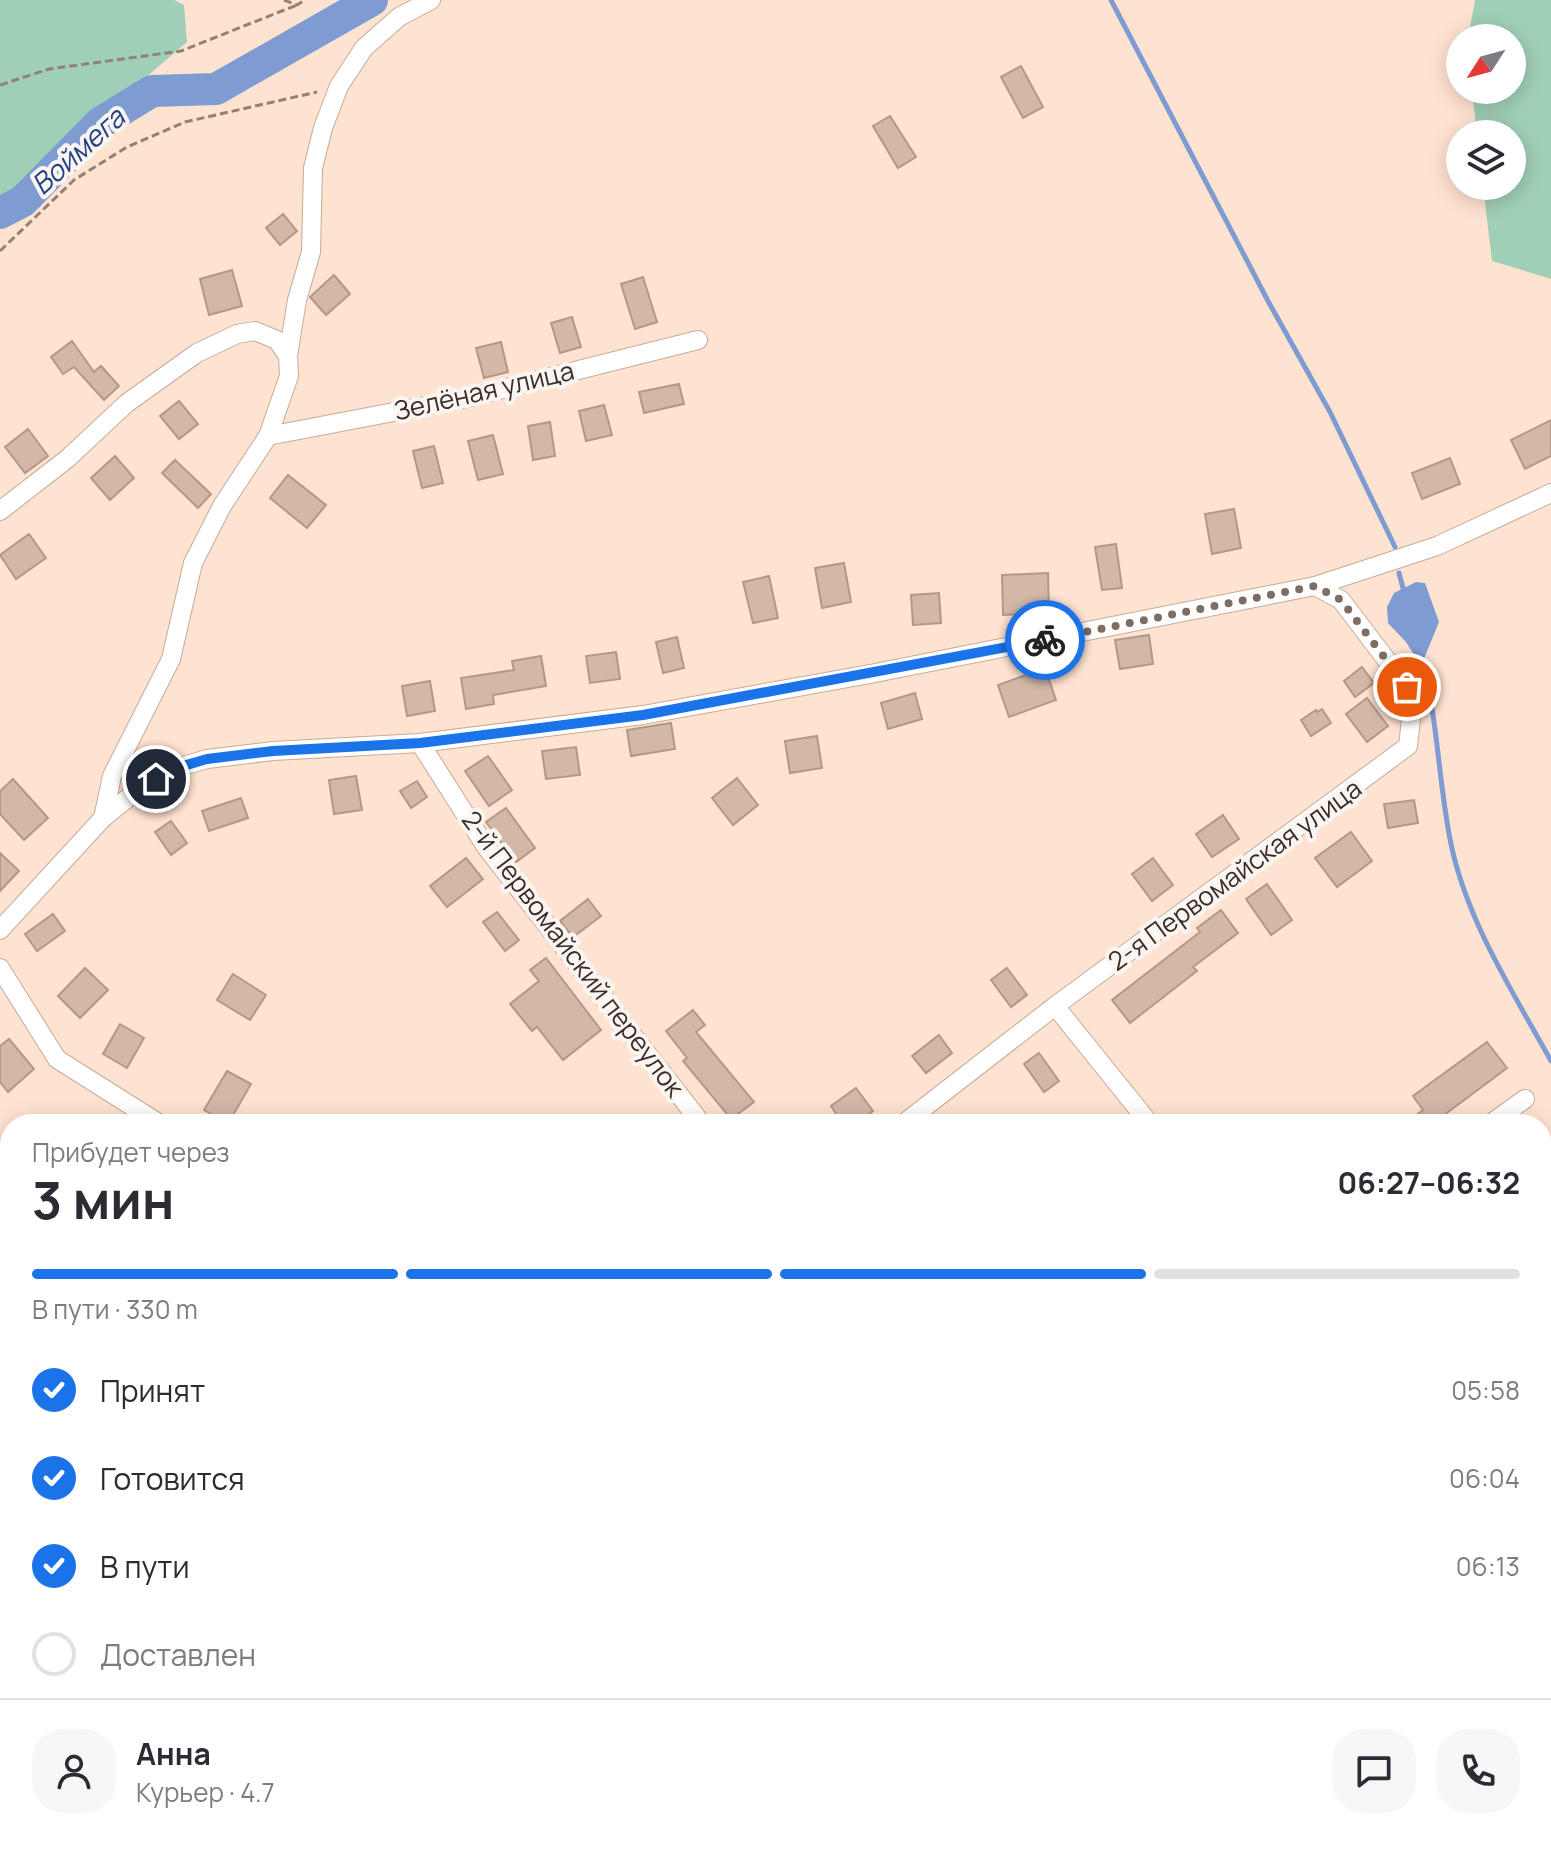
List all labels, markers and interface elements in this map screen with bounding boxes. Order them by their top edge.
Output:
north arrow [1446,24,1526,104]
map controls [1446,24,1526,200]
water label: Воймега [22,97,133,202]
button: layers [1446,120,1526,200]
street label: Зелёная улица [390,352,577,428]
courier [1005,600,1085,680]
icon: bike [1023,618,1067,662]
pin [1373,653,1441,721]
icon: bag [1385,665,1429,709]
pin [122,745,190,813]
icon: home [134,757,178,801]
street label: 2-я Первомайская улица [1100,770,1368,978]
street label: 2-й Первомайский переулок [454,803,694,1105]
text: Прибудет через [32,1134,230,1170]
text: 06:27–06:32 [1337,1162,1520,1203]
text: 3 мин [32,1164,174,1235]
text: В пути · 330 m [32,1291,198,1327]
icon: check [32,1368,76,1412]
text: Принят [100,1370,205,1411]
text: 05:58 [1451,1372,1520,1408]
icon: check [32,1456,76,1500]
text: Готовится [100,1458,245,1499]
text: 06:04 [1449,1460,1520,1496]
icon: check [32,1544,76,1588]
text: В пути [100,1546,190,1587]
text: 06:13 [1456,1548,1520,1584]
text: Доставлен [100,1634,256,1675]
button: person [32,1729,116,1813]
button: chat [1332,1729,1416,1813]
button: phone [1436,1729,1520,1813]
text: Анна [136,1733,211,1774]
text: Курьер · 4.7 [136,1774,275,1810]

